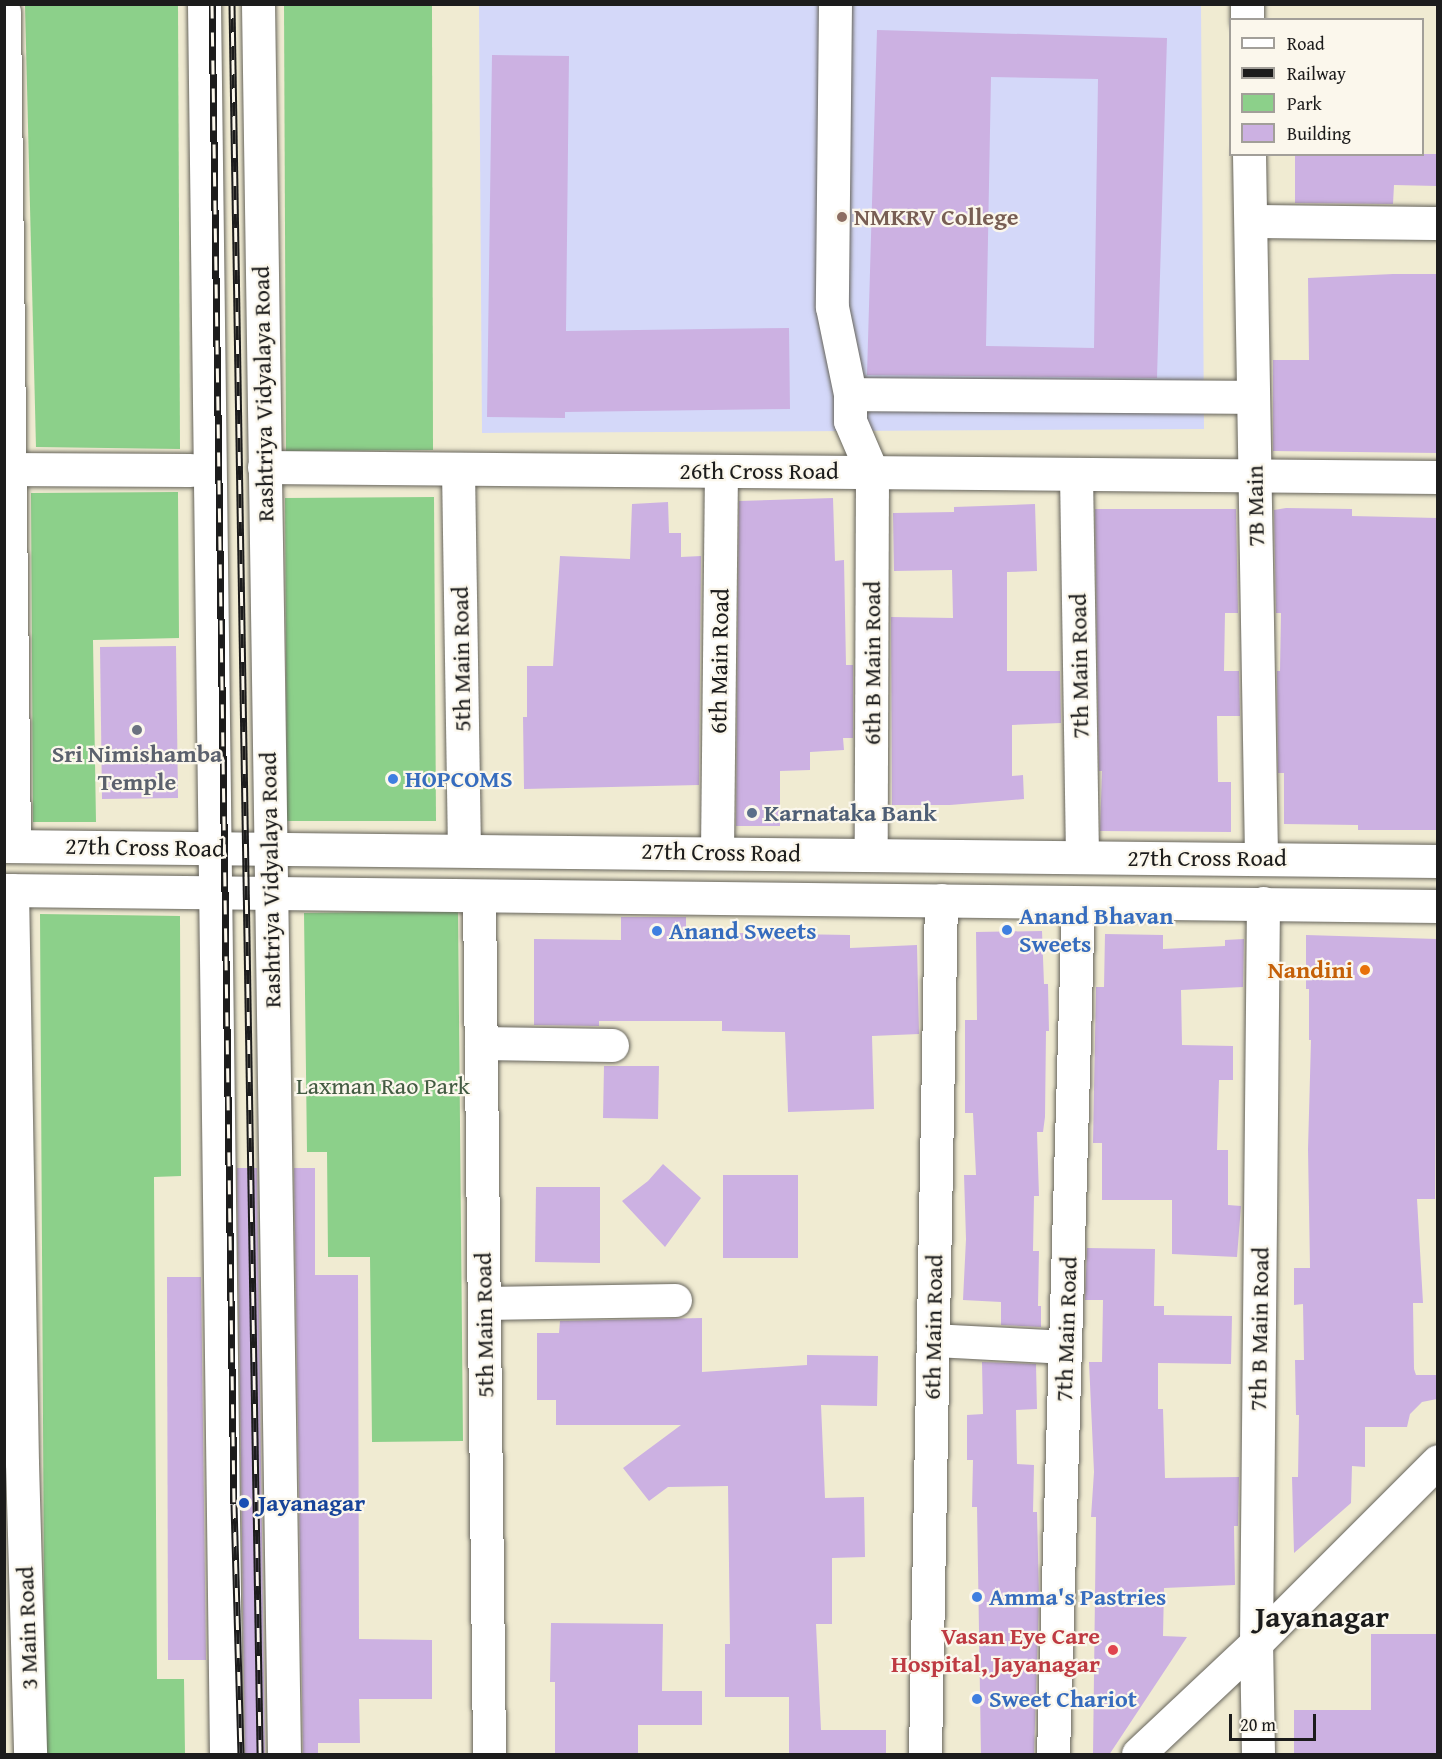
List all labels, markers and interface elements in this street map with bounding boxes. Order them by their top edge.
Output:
legend [1229,18,1424,156]
text: Road [1287,30,1325,57]
text: Railway [1287,60,1346,87]
text: Park [1287,90,1322,117]
text: Building [1287,120,1351,147]
place label: NMKRV College [854,203,1019,231]
marker: NMKRV College [835,210,849,224]
street label: Rashtriya Vidyalaya Road [246,266,280,522]
street label: 26th Cross Road [679,457,839,485]
street label: 7B Main [1240,465,1270,547]
street label: 6th B Main Road [858,581,886,745]
street label: 5th Main Road [445,586,477,732]
street label: 6th Main Road [703,588,735,734]
street label: 7th Main Road [1063,593,1095,739]
marker: Sri Nimishamba Temple [130,723,144,737]
place label: Sri Nimishamba Temple [52,740,222,796]
street label: Rashtriya Vidyalaya Road [253,752,287,1008]
place label: HOPCOMS [405,765,513,793]
marker: HOPCOMS [386,772,400,786]
place label: Karnataka Bank [764,799,937,827]
marker: Karnataka Bank [745,806,759,820]
street label: 27th Cross Road [65,831,225,863]
street label: 27th Cross Road [641,836,801,868]
street label: 27th Cross Road [1127,844,1287,872]
place label: Anand Bhavan Sweets [1019,902,1173,958]
place label: Anand Sweets [669,917,816,945]
marker: Anand Bhavan Sweets [1000,923,1014,937]
marker: Anand Sweets [650,924,664,938]
place label: Nandini [1268,956,1353,984]
marker: Nandini [1358,963,1372,977]
park label: Laxman Rao Park [296,1072,470,1100]
street label: 7th B Main Road [1243,1247,1275,1411]
street label: 5th Main Road [468,1252,500,1398]
street label: 6th Main Road [917,1254,949,1400]
street label: 7th Main Road [1049,1256,1083,1402]
place label: Jayanagar [258,1489,365,1517]
marker: Jayanagar [235,1494,253,1512]
street label: 3 Main Road [10,1566,44,1690]
place label: Amma's Pastries [989,1583,1166,1611]
marker: Amma's Pastries [970,1590,984,1604]
district label: Jayanagar [1255,1598,1389,1634]
place label: Vasan Eye Care Hospital, Jayanagar [891,1622,1100,1678]
marker: Vasan Eye Care Hospital, Jayanagar [1104,1641,1122,1659]
place label: Sweet Chariot [989,1685,1137,1713]
marker: Sweet Chariot [970,1692,984,1706]
scale bar [1232,1702,1319,1740]
text: 20 m [1240,1711,1276,1738]

